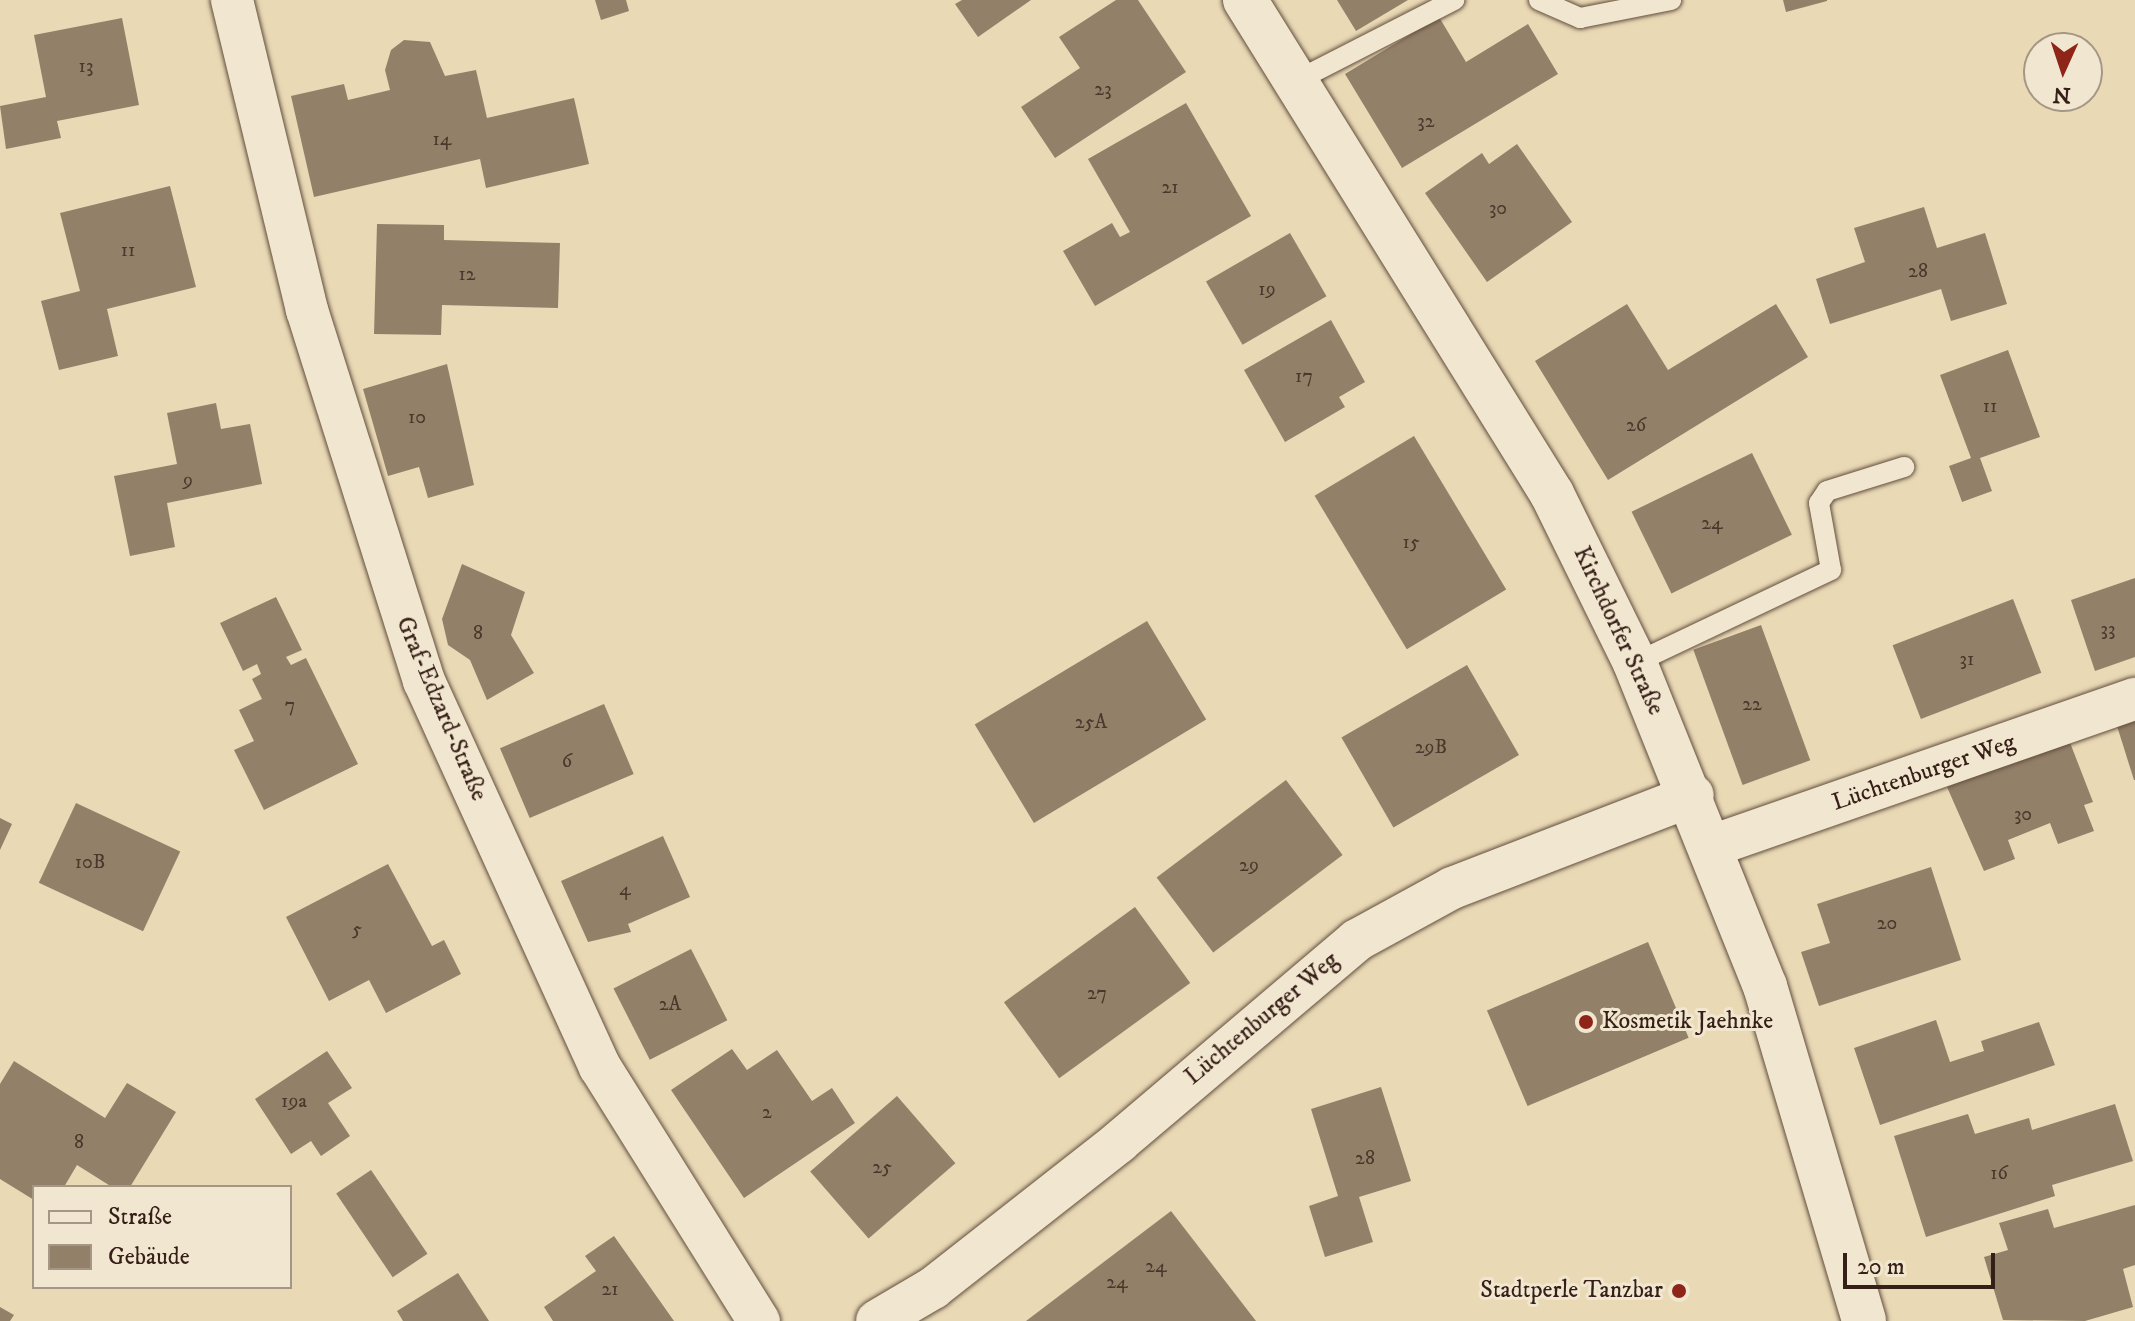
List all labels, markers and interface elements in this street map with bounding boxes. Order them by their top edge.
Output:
north arrow [2023,32,2103,112]
house number: 13 [79,54,93,78]
house number: 23 [1094,77,1112,101]
text: N [2052,81,2072,108]
house number: 32 [1417,109,1435,133]
house number: 14 [433,127,451,151]
house number: 21 [1161,175,1179,199]
house number: 30 [1489,196,1507,220]
house number: 11 [121,238,135,262]
house number: 28 [1908,259,1928,283]
house number: 12 [458,262,476,286]
house number: 19 [1258,277,1276,301]
house number: 17 [1295,364,1313,388]
house number: 11 [1983,394,1997,418]
house number: 10 [408,405,426,429]
house number: 26 [1626,413,1646,437]
house number: 9 [183,468,193,492]
house number: 24 [1701,511,1723,535]
house number: 15 [1402,530,1420,554]
street label: Kirchdorfer Straße [1566,542,1670,720]
street label: Graf-Edzard-Straße [389,613,493,805]
house number: 33 [2101,617,2115,641]
house number: 8 [473,621,483,645]
house number: 31 [1960,647,1974,671]
house number: 22 [1742,692,1762,716]
house number: 7 [285,693,295,717]
house number: 25A [1075,710,1107,734]
street label: Lüchtenburger Weg [1829,728,2019,818]
house number: 29B [1415,735,1447,759]
house number: 6 [562,749,572,773]
house number: 30 [2014,802,2032,826]
house number: 10B [75,850,105,874]
house number: 29 [1239,853,1259,877]
house number: 4 [619,877,631,901]
house number: 20 [1877,911,1897,935]
house number: 5 [352,917,362,941]
street label: Lüchtenburger Weg [1179,946,1345,1092]
house number: 27 [1087,981,1107,1005]
house number: 2A [659,992,681,1016]
place label: Kosmetik Jaehnke [1602,1008,1773,1036]
marker: Kosmetik Jaehnke [1577,1013,1595,1031]
house number: 19a [281,1089,307,1113]
house number: 2 [762,1100,772,1124]
house number: 8 [74,1130,84,1154]
house number: 28 [1355,1146,1375,1170]
house number: 25 [872,1155,892,1179]
house number: 16 [1990,1161,2008,1185]
legend [32,1185,292,1289]
text: Straße [108,1202,172,1232]
scale bar [1847,1237,1999,1287]
text: Gebäude [108,1242,190,1272]
text: 20 m [1857,1252,1905,1282]
house number: 24 [1145,1254,1167,1278]
house number: 24 [1106,1270,1128,1294]
house number: 21 [601,1277,619,1301]
place label: Stadtperle Tanzbar [1480,1277,1663,1305]
marker: Stadtperle Tanzbar [1670,1282,1688,1300]

